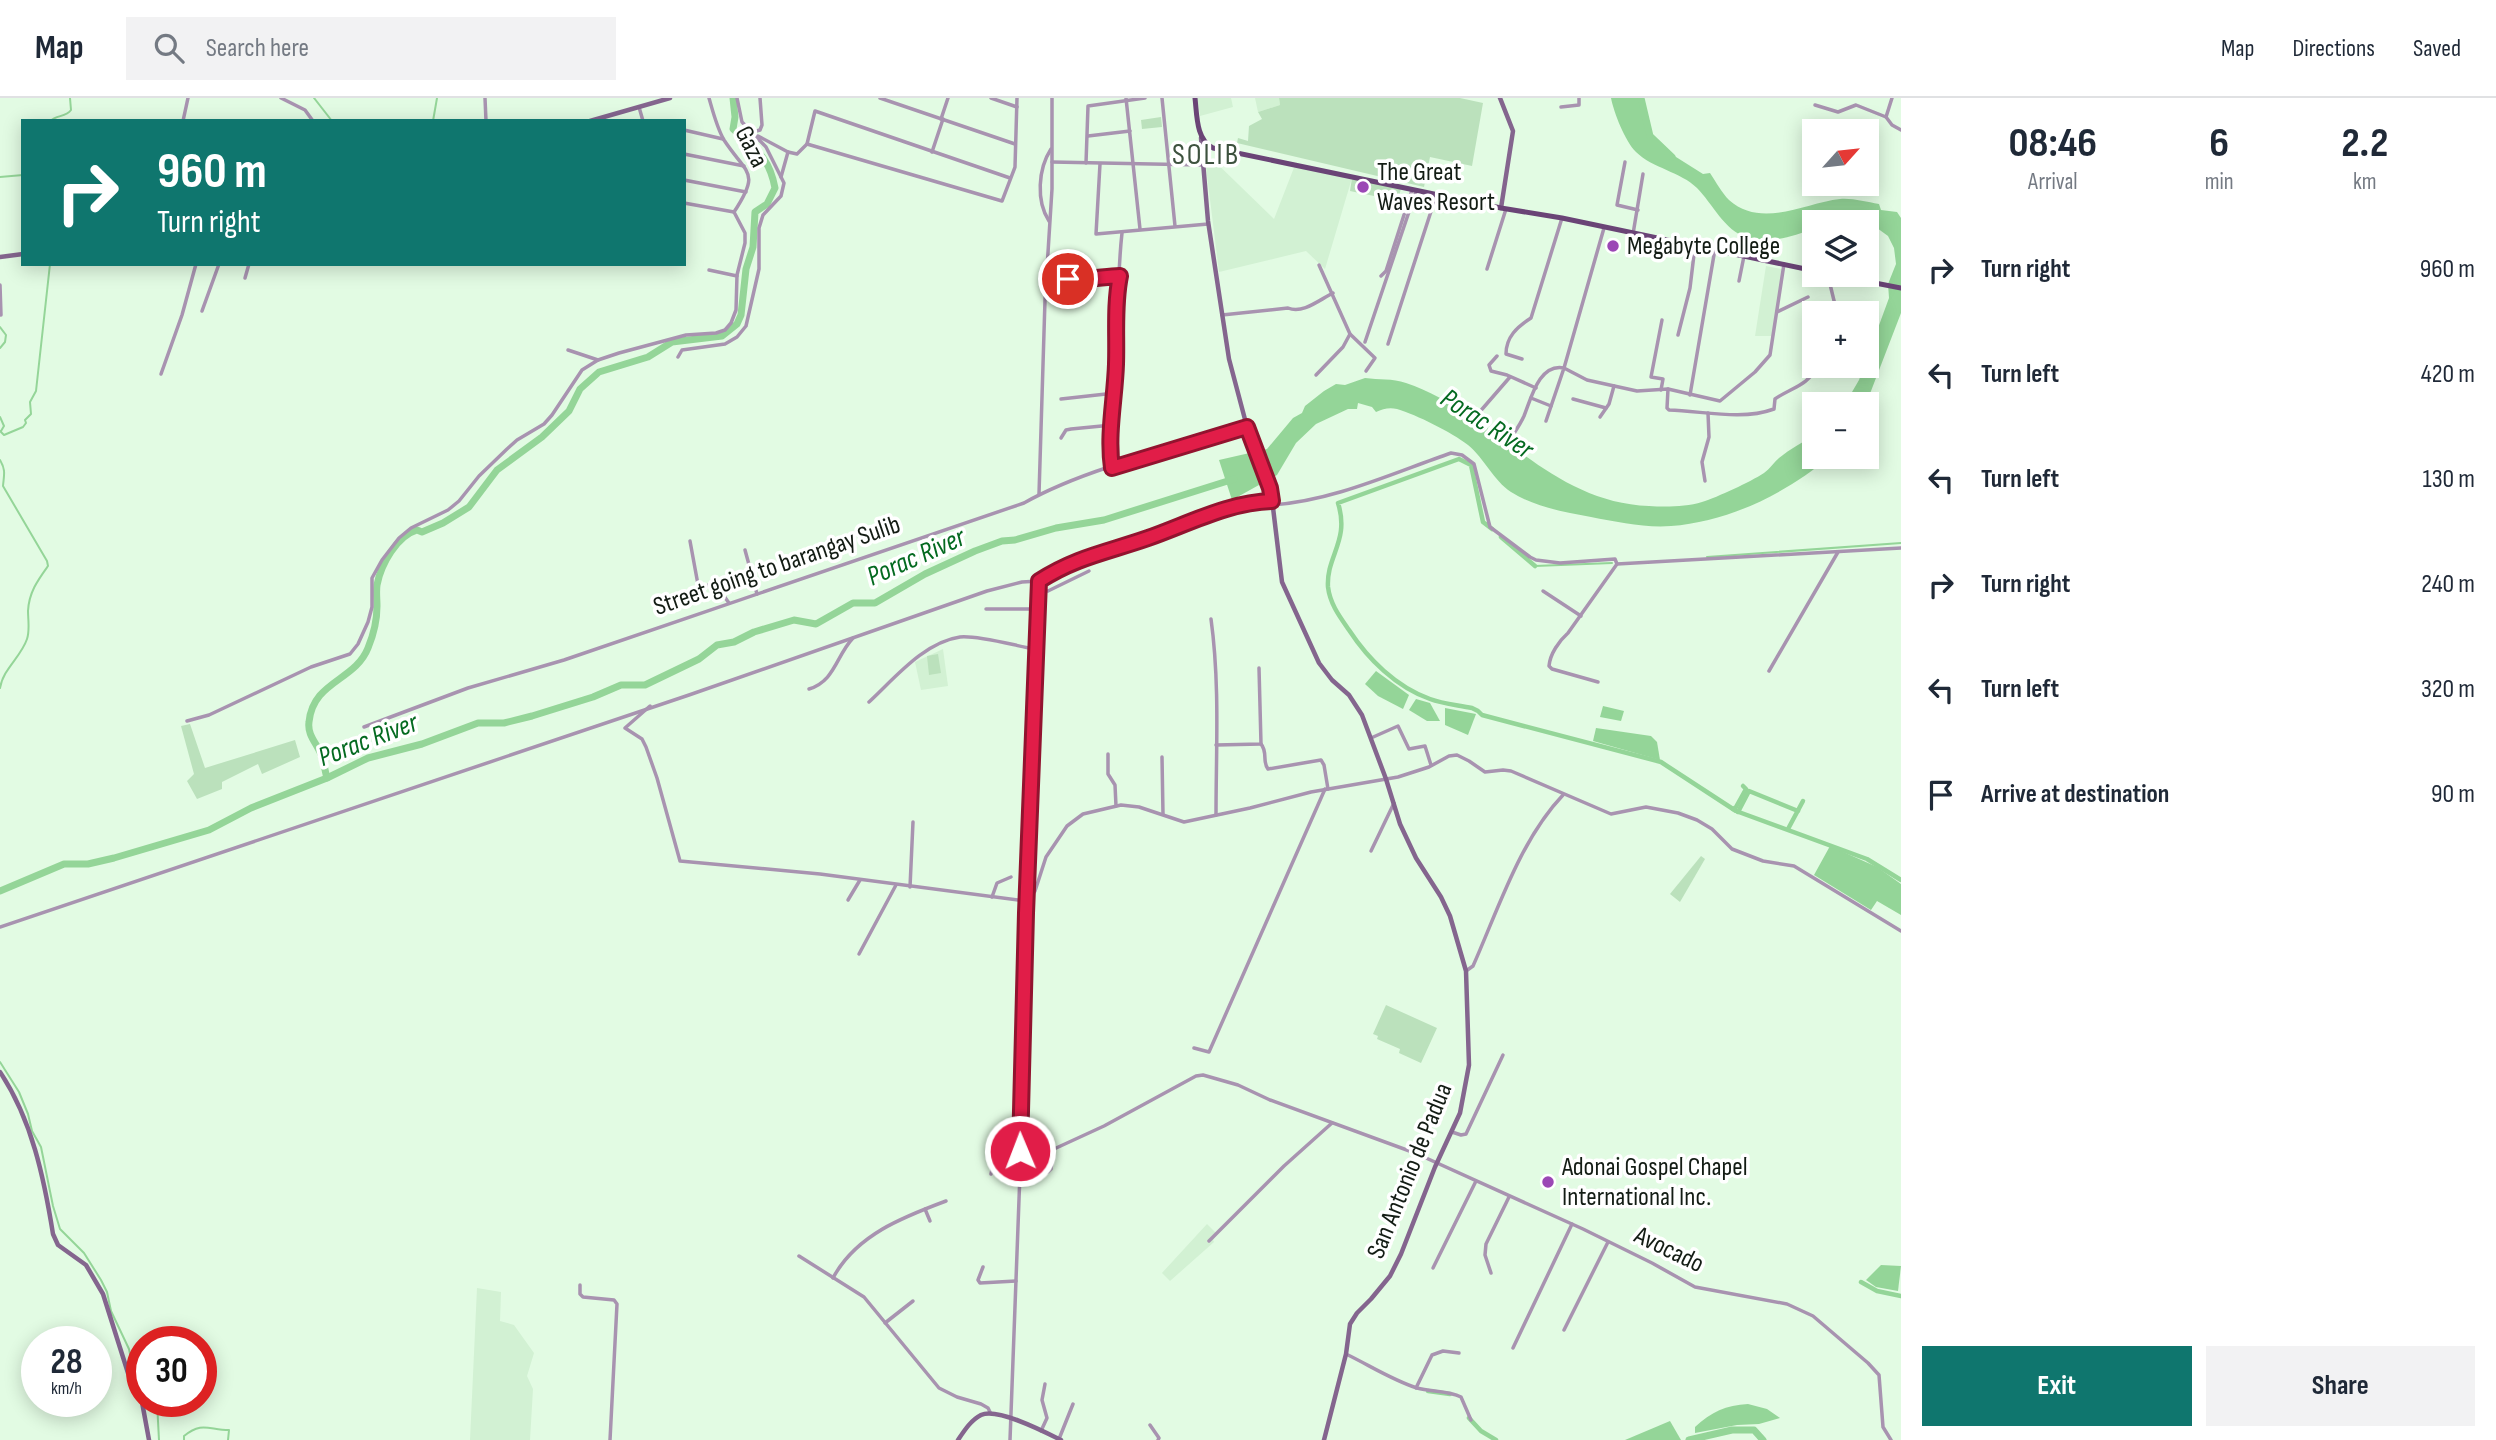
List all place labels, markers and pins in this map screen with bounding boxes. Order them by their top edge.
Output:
place label: The Great Waves Resort [1377,157,1495,218]
marker: The Great Waves Resort [1355,179,1371,195]
place label: Megabyte College [1627,231,1780,262]
marker: Megabyte College [1605,238,1621,254]
pin [1038,249,1098,309]
place label: Adonai Gospel Chapel International Inc. [1561,1152,1748,1213]
marker: Adonai Gospel Chapel International Inc. [1540,1174,1556,1190]

